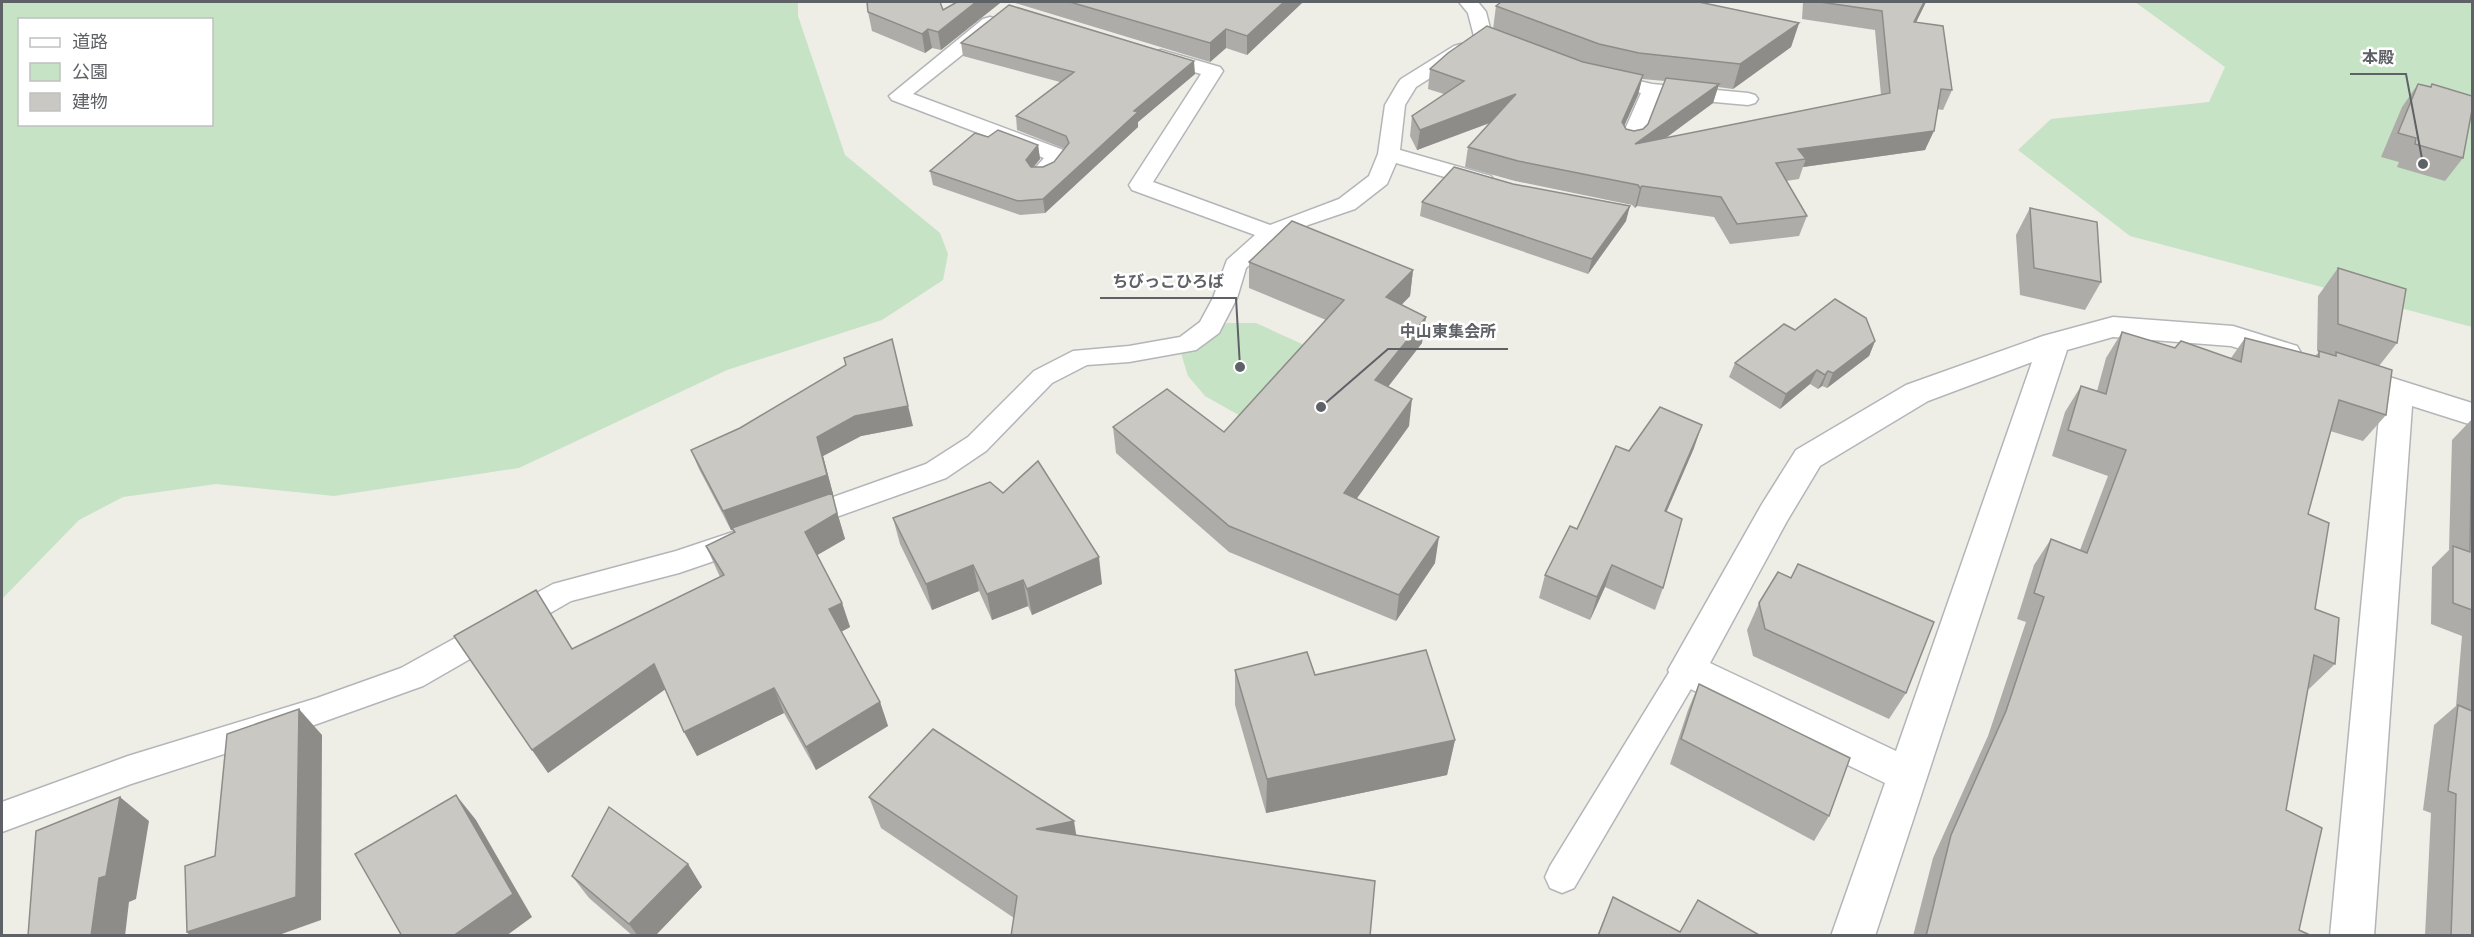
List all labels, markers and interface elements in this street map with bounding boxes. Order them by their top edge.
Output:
legend [18,18,213,126]
text: 道路 [72,29,108,53]
callout: 本殿 [2350,40,2406,74]
text: 本殿 [2362,46,2394,68]
text: 公園 [72,59,108,83]
text: 建物 [72,89,108,113]
callout: ちびっこひろば [1100,264,1236,298]
text: ちびっこひろば [1112,270,1224,292]
callout: 中山東集会所 [1388,315,1508,349]
text: 中山東集会所 [1400,320,1496,342]

